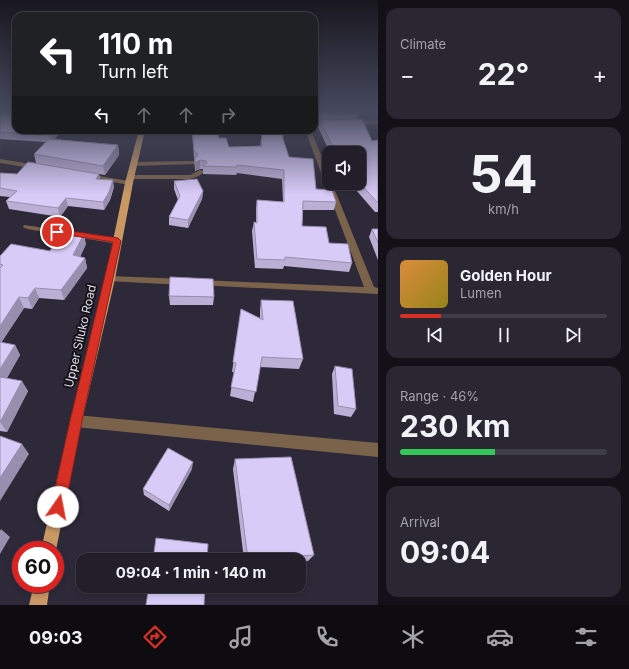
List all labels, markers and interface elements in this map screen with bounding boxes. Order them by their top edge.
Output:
text: 110 m [98,27,173,61]
icon: left [32,28,84,80]
text: Climate [400,36,446,52]
text: 22° [478,56,529,92]
text: Turn left [98,61,168,82]
text: − [400,62,415,88]
text: + [592,62,607,88]
icon: left [91,104,113,126]
icon: ahead [133,104,155,126]
icon: ahead [175,104,197,126]
icon: right [217,104,239,126]
text: 54 [469,143,538,206]
map controls [322,146,366,190]
button: sound [322,146,366,190]
text: km/h [488,201,519,217]
pin [40,215,74,249]
icon: arrive [46,221,68,243]
text: Golden Hour [460,266,552,285]
street label: Upper Siluko Road [61,283,99,389]
text: Lumen [460,285,502,301]
icon: previous [424,324,446,346]
icon: pause [493,324,515,346]
icon: next [562,324,584,346]
text: Range · 46% [400,388,479,404]
text: 230 km [400,408,510,444]
position arrow [37,486,79,528]
text: Arrival [400,514,440,530]
text: 09:04 [400,534,490,570]
speed limit sign: 60 [12,541,64,593]
text: 09:04 · 1 min · 140 m [116,563,266,582]
icon: directions [141,623,169,651]
icon: music [227,623,255,651]
icon: phone [313,623,341,651]
icon: climate [399,623,427,651]
icon: car [486,623,514,651]
icon: filters [572,623,600,651]
text: 09:03 [29,627,83,648]

